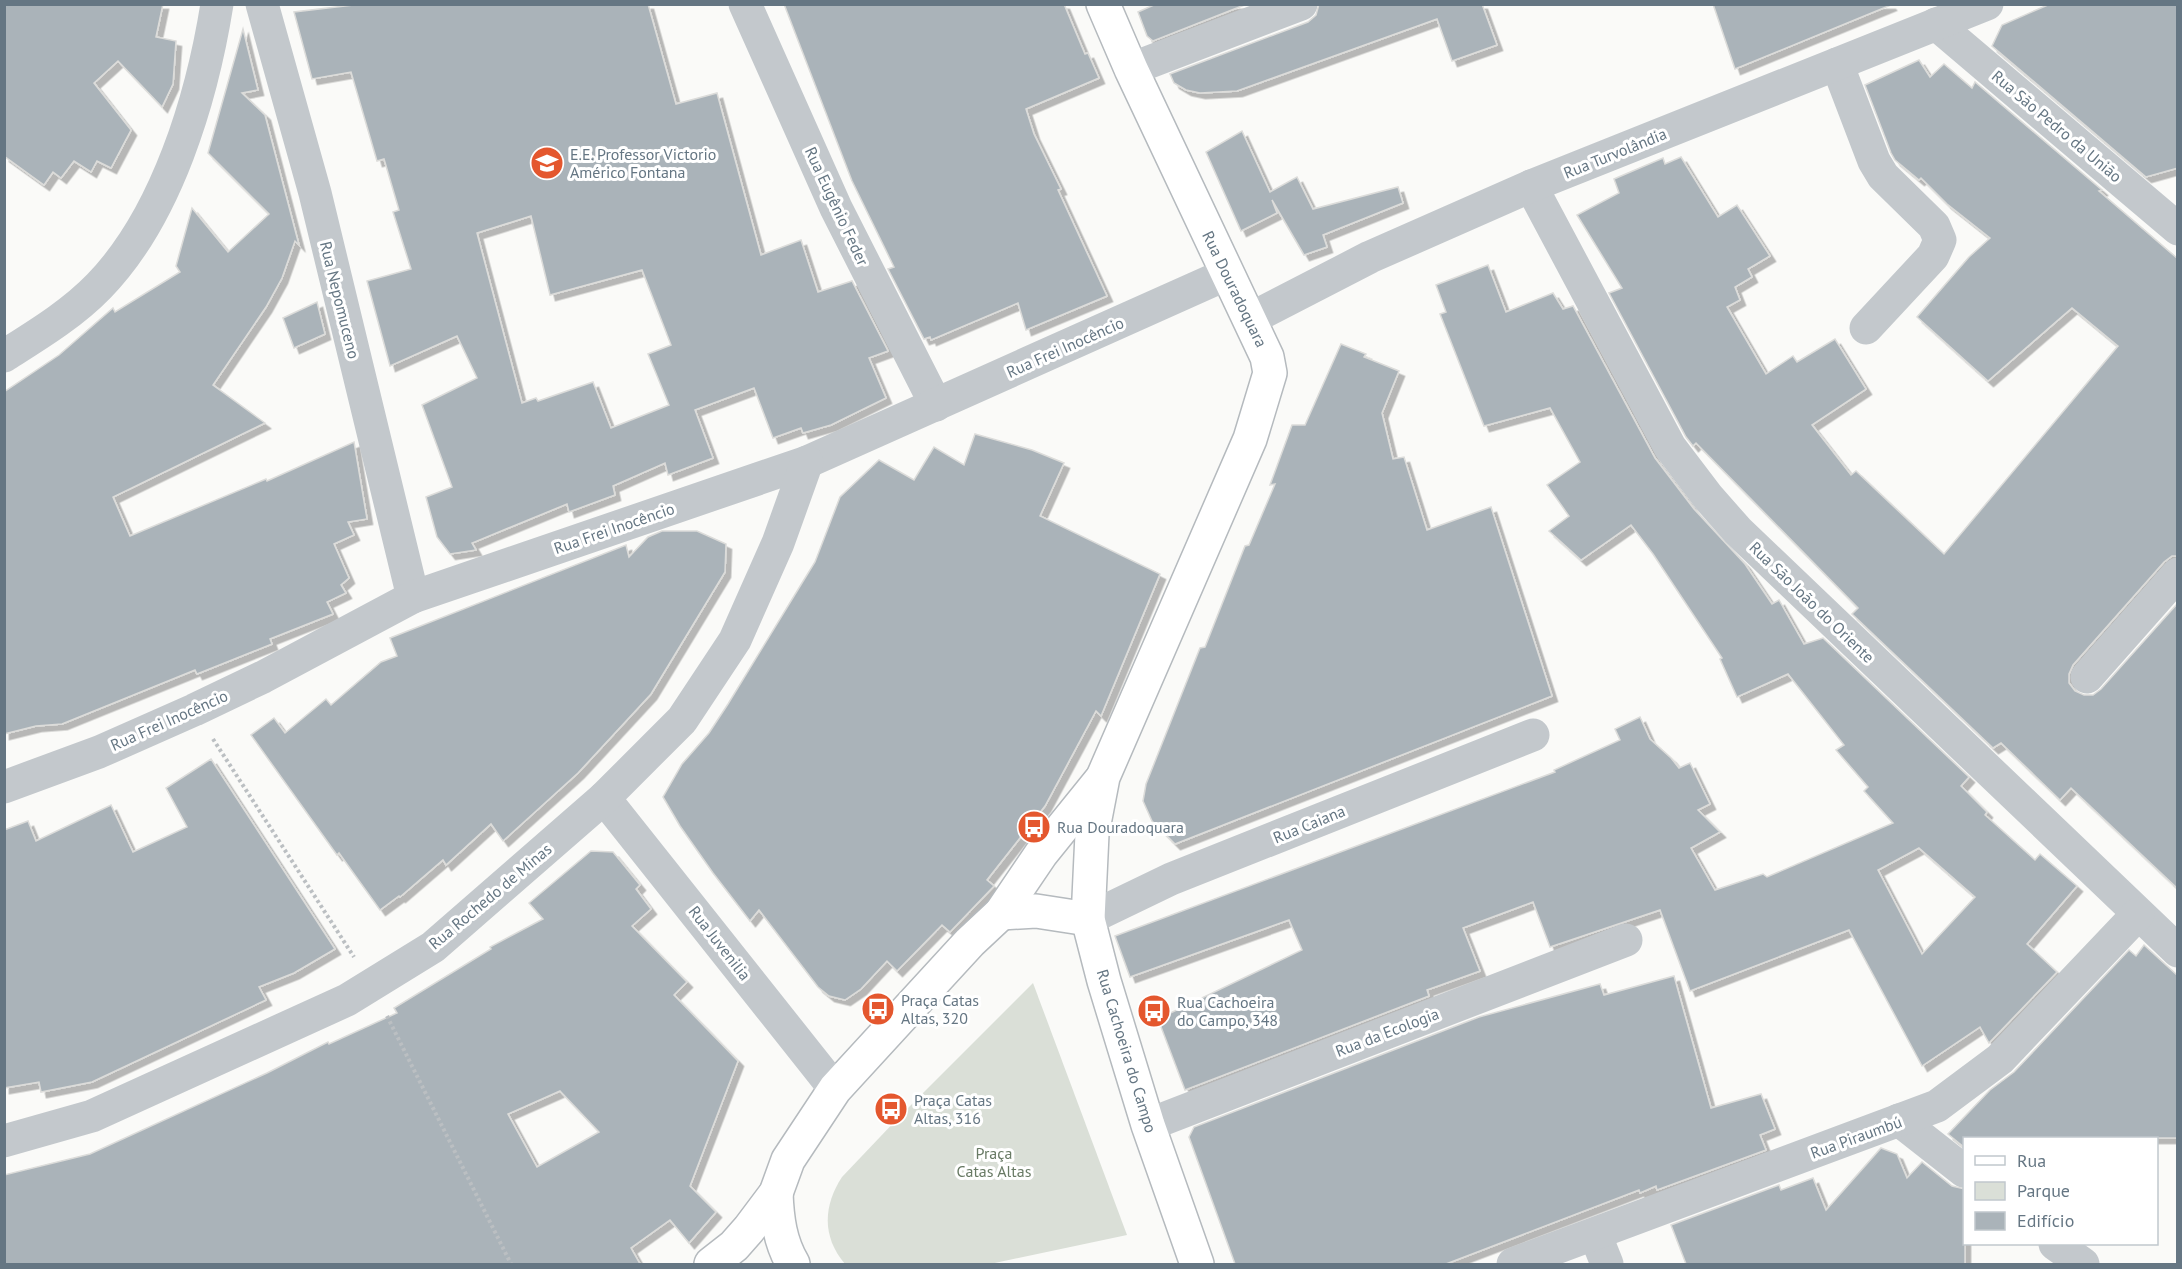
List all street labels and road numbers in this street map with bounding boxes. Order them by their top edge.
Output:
street label: Rua São Pedro da União [1988,66,2126,186]
street label: Rua Turvolândia [1561,123,1669,183]
street label: Rua Eugênio Feder [801,144,873,269]
street label: Rua Douradoquara [1198,228,1272,350]
street label: Rua Nepomuceno [316,239,364,361]
street label: Rua Frei Inocêncio [1003,312,1127,382]
street label: Rua Frei Inocêncio [551,498,677,558]
street label: Rua São João do Oriente [1745,537,1879,667]
street label: Rua Frei Inocêncio [107,685,231,755]
street label: Rua Caiana [1270,801,1348,847]
street label: Rua Rochedo de Minas [424,839,556,953]
street label: Rua Juvenilia [685,902,755,984]
street label: Rua Cachoeira do Campo [1093,967,1161,1135]
street label: Rua da Ecologia [1332,1003,1442,1061]
street label: Rua Piraumbú [1808,1111,1904,1163]

